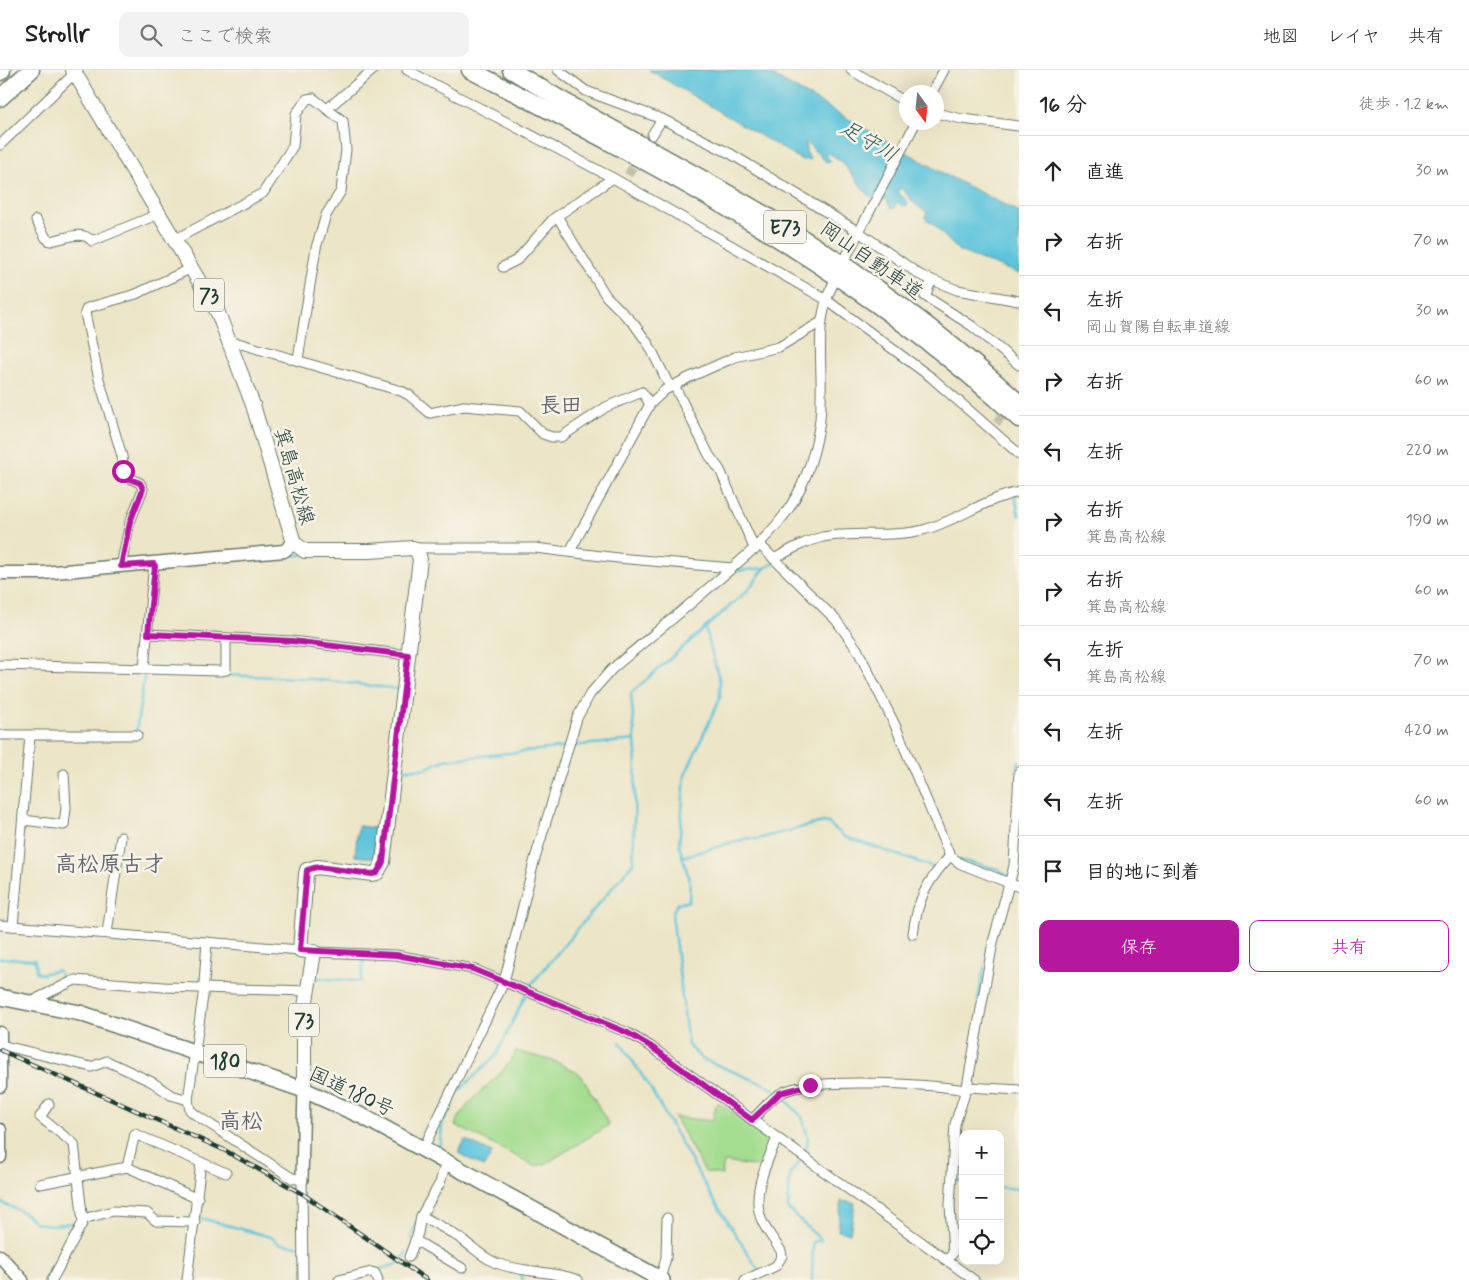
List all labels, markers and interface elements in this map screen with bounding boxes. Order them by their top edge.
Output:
search box [119,12,469,57]
text: Strollr [25,19,89,50]
icon: search [137,21,165,49]
text: ここで検索 [177,24,272,49]
text: 地図 [1263,25,1299,49]
text: レイヤ [1327,25,1380,49]
text: 共有 [1408,25,1444,49]
north arrow [899,85,944,130]
text: 16 分 [1039,91,1087,119]
text: 徒歩 · 1.2 km [1359,94,1449,115]
water label: 足守川 [834,114,903,170]
icon: ahead [1039,157,1067,185]
text: 直進 [1086,160,1124,185]
text: 30 m [1416,160,1449,181]
road number: E73 [764,210,806,243]
street label: 岡山自動車道 [814,216,928,307]
icon: right [1039,227,1067,255]
text: 右折 [1086,230,1124,255]
text: 70 m [1413,230,1449,251]
road number: 73 [194,278,224,312]
text: 左折 [1086,288,1124,313]
icon: left [1039,297,1067,325]
text: 30 m [1416,300,1449,321]
text: 岡山賀陽自転車道線 [1086,317,1230,338]
icon: right [1039,367,1067,395]
text: 右折 [1086,370,1124,395]
text: 60 m [1415,370,1449,391]
district label: 長田 [540,392,582,420]
street label: 箕島高松線 [267,425,320,528]
icon: left [1039,437,1067,465]
text: 左折 [1086,440,1124,465]
text: 220 m [1406,440,1449,461]
route start [112,460,135,483]
text: 右折 [1086,498,1124,523]
icon: right [1039,507,1067,535]
text: 190 m [1406,510,1449,531]
text: 箕島高松線 [1086,527,1166,548]
text: 右折 [1086,568,1124,593]
icon: right [1039,577,1067,605]
text: 60 m [1415,580,1449,601]
text: 箕島高松線 [1086,597,1166,618]
text: 左折 [1086,638,1124,663]
icon: left [1039,647,1067,675]
text: 70 m [1413,650,1449,671]
text: 箕島高松線 [1086,667,1166,688]
icon: left [1039,717,1067,745]
text: 左折 [1086,720,1124,745]
text: 420 m [1405,720,1449,741]
icon: left [1039,787,1067,815]
text: 左折 [1086,790,1124,815]
text: 60 m [1415,790,1449,811]
district label: 高松原古才 [55,851,165,879]
icon: arrive [1039,857,1067,885]
text: 目的地に到着 [1086,860,1200,885]
button: 保存 [1039,920,1239,972]
button: 共有 [1249,920,1449,972]
road number: 73 [289,1004,319,1036]
road number: 180 [204,1044,246,1078]
street label: 国道180号 [304,1061,399,1124]
route end [799,1074,822,1097]
district label: 高松 [219,1108,263,1136]
map controls [959,1130,1004,1265]
button: + [959,1130,1004,1175]
button: − [959,1175,1004,1220]
button: locate [959,1220,1004,1265]

